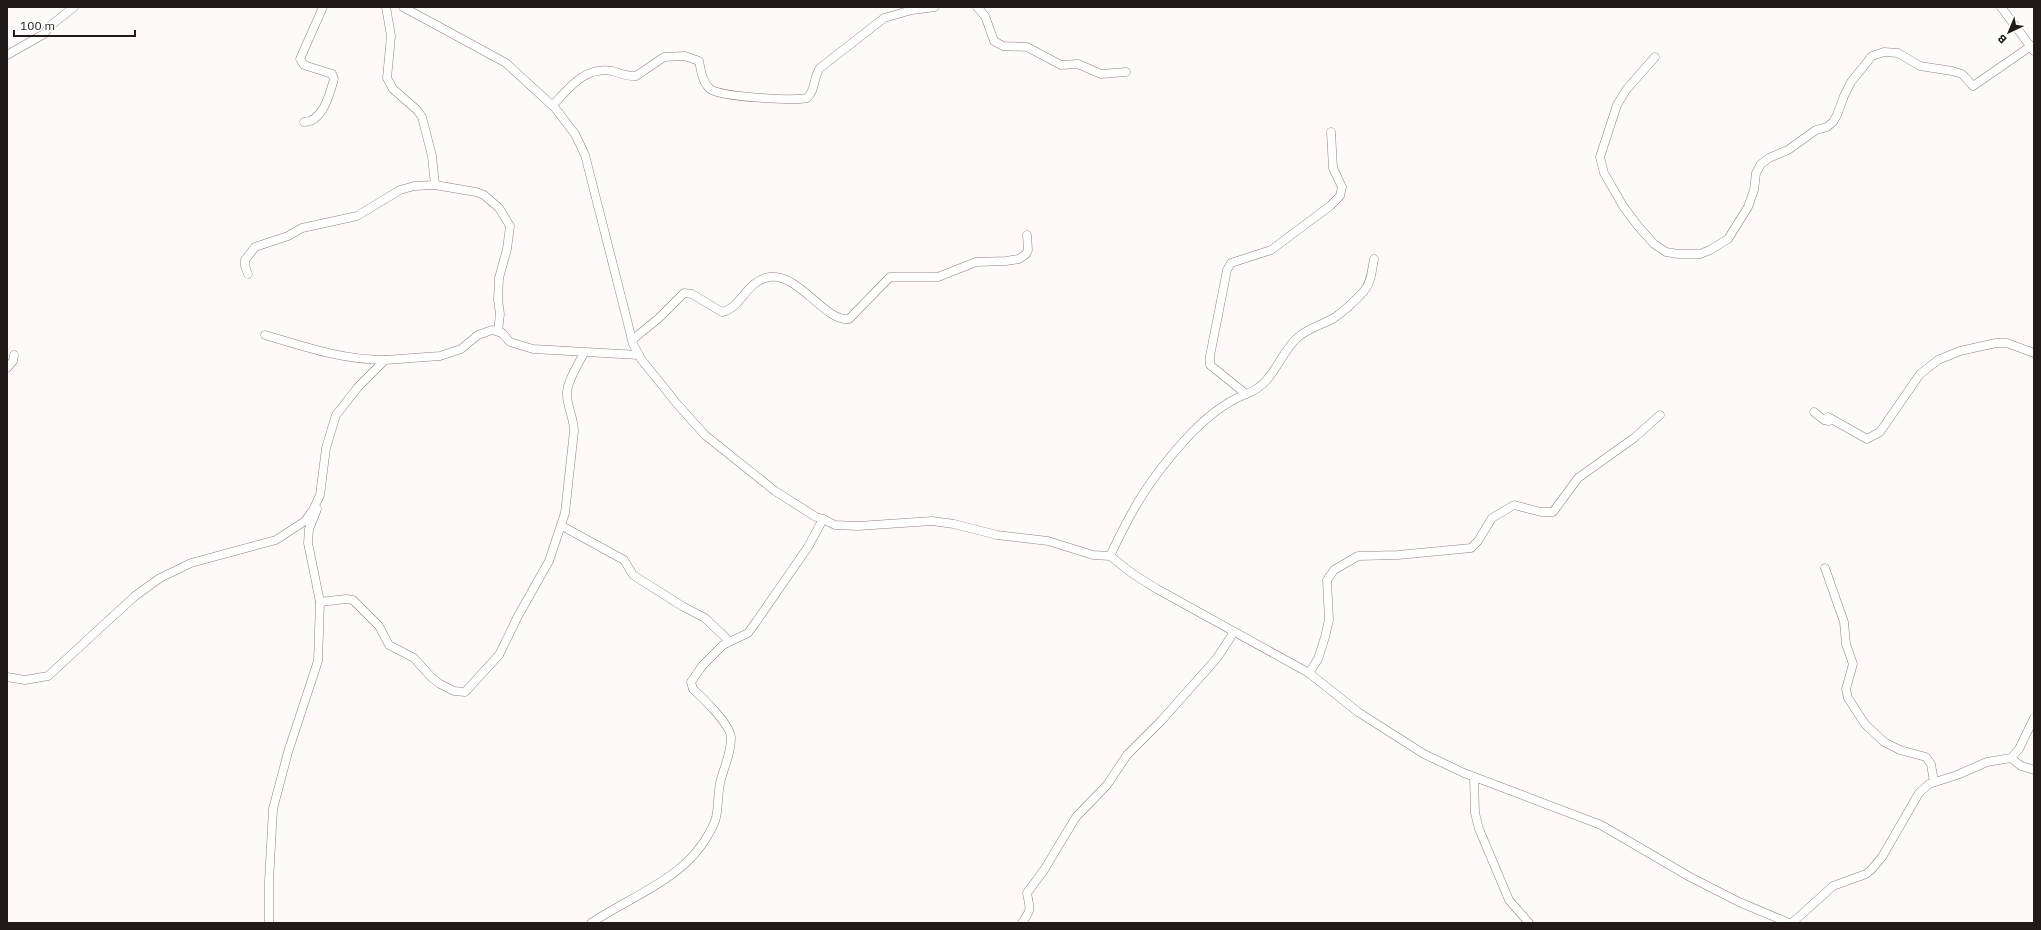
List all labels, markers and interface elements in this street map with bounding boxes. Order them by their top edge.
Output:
scale bar [14,12,135,38]
north arrow [1989,12,2029,52]
text: 100 m [20,18,55,33]
text: B [1995,32,2010,47]

